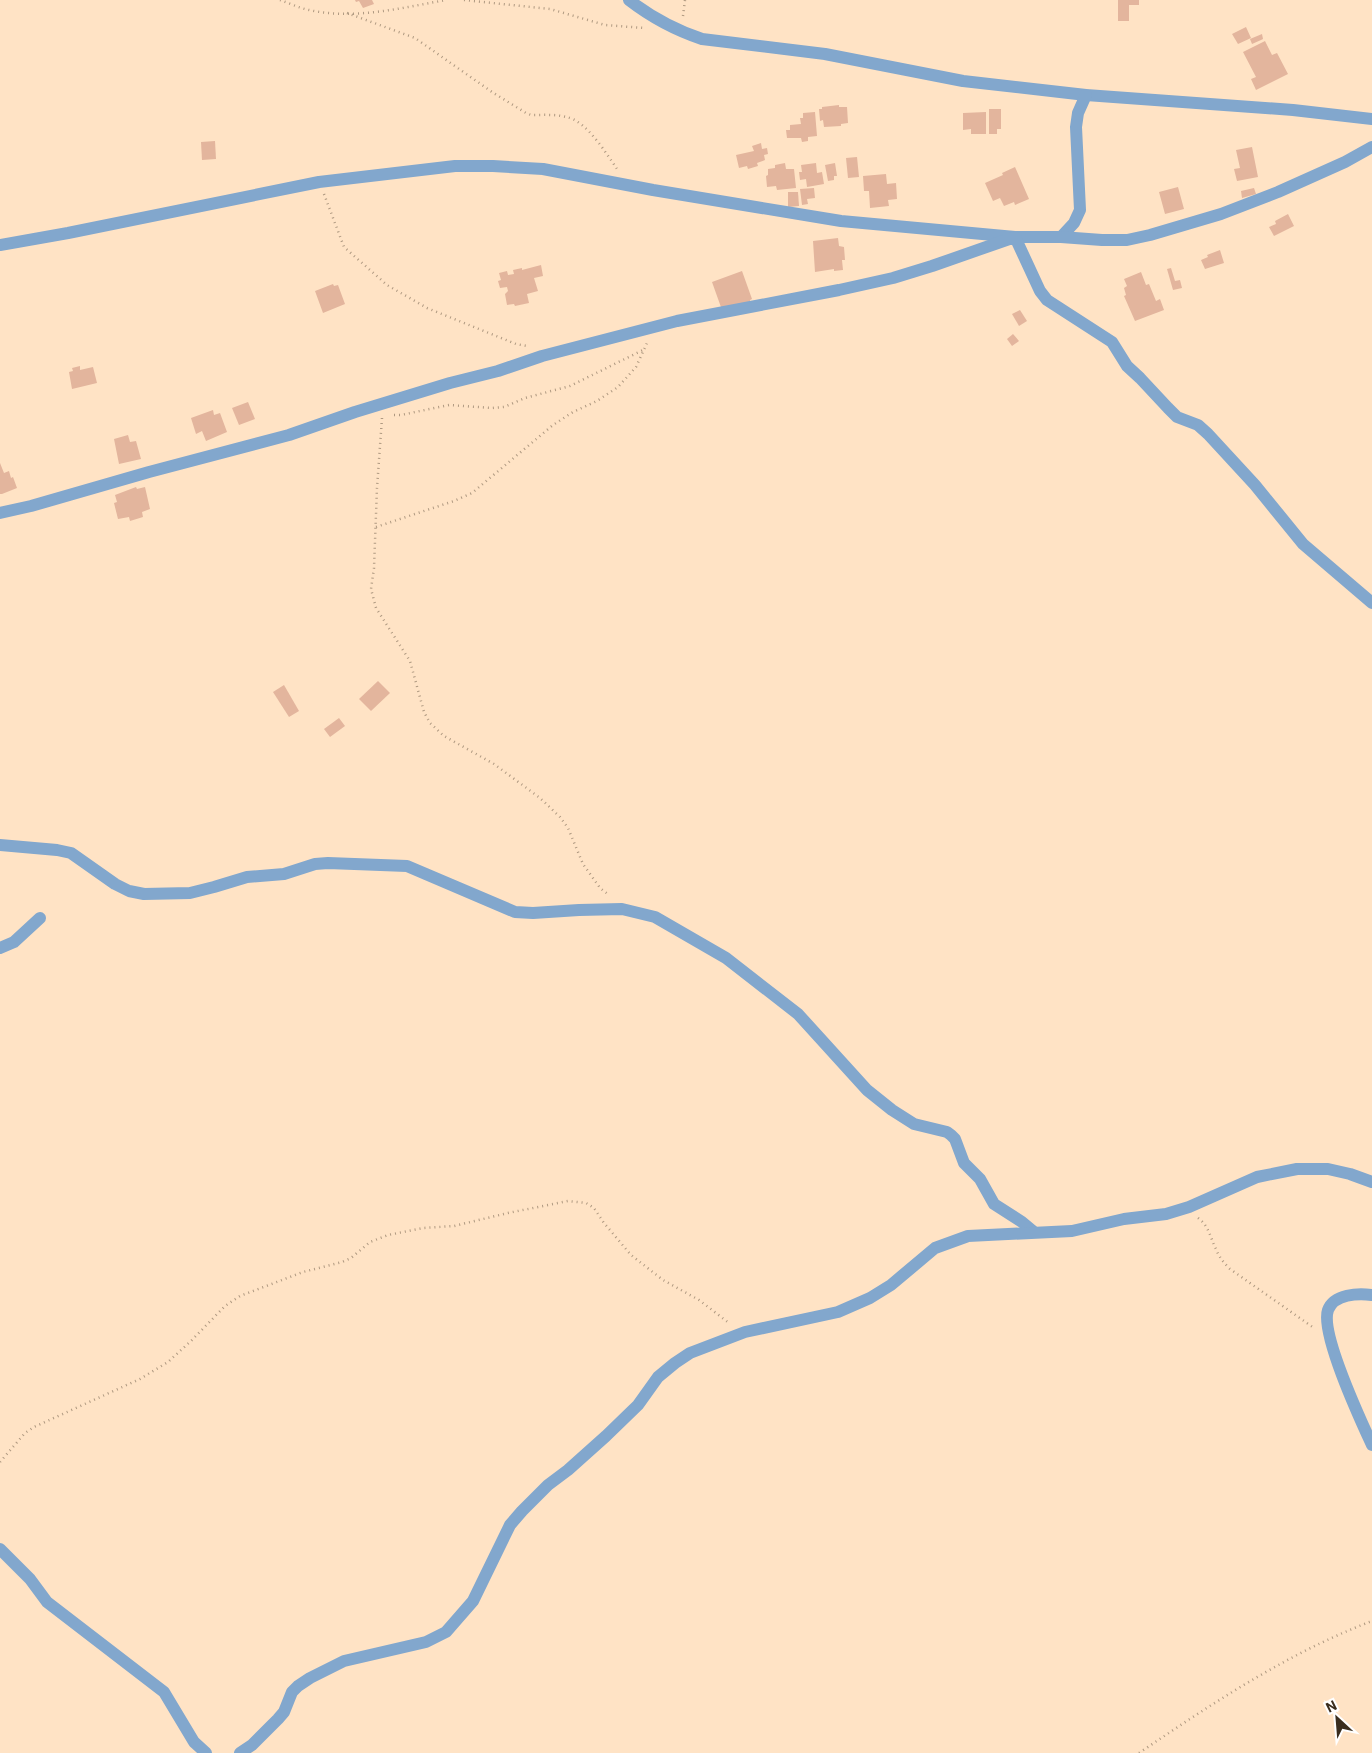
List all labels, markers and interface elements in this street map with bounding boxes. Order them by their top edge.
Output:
north arrow [1312,1693,1362,1743]
text: N [1323,1697,1339,1716]

